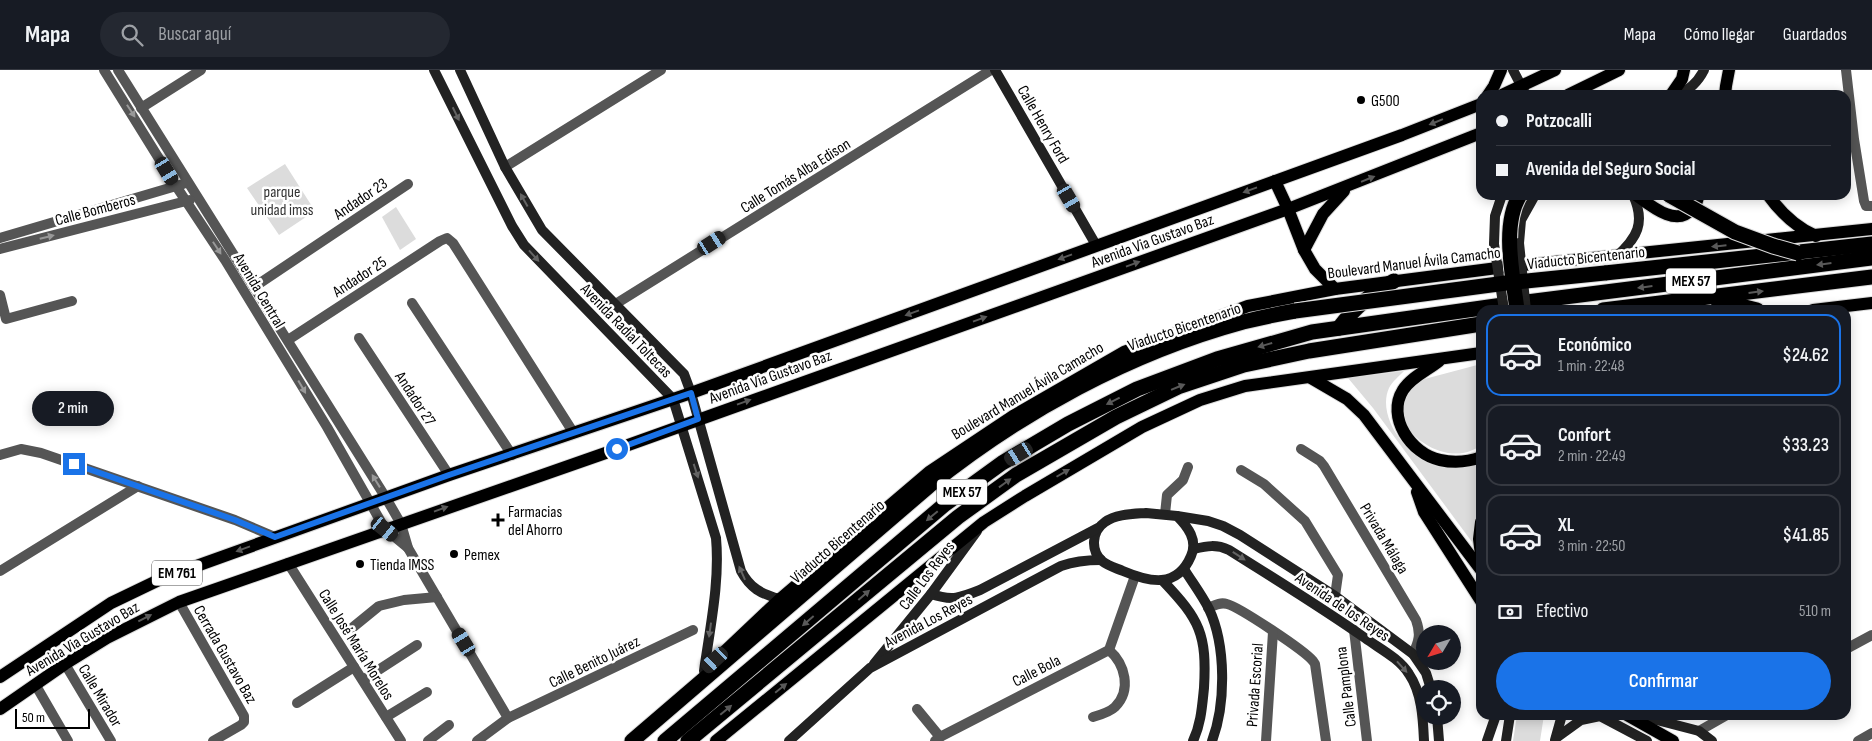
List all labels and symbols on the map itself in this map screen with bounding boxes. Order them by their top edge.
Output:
street label: Calle Henry Ford [1013,82,1073,167]
place label: G500 [1371,92,1400,111]
marker: G500 [1355,94,1367,106]
one-way arrow [126,104,135,118]
one-way arrow [452,107,460,121]
one-way arrow [1428,118,1443,126]
street label: Calle Tomás Alba Edison [737,135,854,218]
car [152,154,181,188]
street label: Andador 23 [330,174,391,225]
one-way arrow [1361,175,1376,183]
car [1055,181,1082,215]
park label: parque unidad imss [250,183,314,220]
one-way arrow [1243,187,1258,194]
street label: Calle Bomberos [53,191,138,230]
one-way arrow [519,193,528,206]
street label: Avenida Via Gustavo Baz [1088,210,1217,273]
car [695,229,728,257]
one-way arrow [40,233,55,241]
one-way arrow [212,242,222,255]
one-way arrow [1711,242,1727,250]
street label: Boulevard Manuel Ávila Camacho [1327,243,1502,284]
street label: Viaducto Bicentenario [1526,243,1646,274]
street label: Avenida Central [228,249,288,332]
one-way arrow [528,249,540,261]
street label: Andador 25 [329,253,390,302]
one-way arrow [1057,254,1072,261]
one-way arrow [1126,260,1141,268]
one-way arrow [1815,260,1831,268]
road number: MEX 57 [1666,268,1716,294]
street label: Avenida Radial Toltecas [576,279,676,382]
one-way arrow [1637,283,1653,291]
one-way arrow [1748,288,1764,296]
street label: Viaducto Bicentenario [1126,299,1243,356]
one-way arrow [904,309,919,317]
one-way arrow [973,314,988,322]
street label: Boulevard Manuel Ávila Camacho [948,338,1107,444]
one-way arrow [1258,341,1273,349]
street label: Avenida Via Gustavo Baz [706,346,835,409]
street label: Andador 27 [390,368,439,430]
one-way arrow [297,381,306,394]
one-way arrow [1171,383,1185,391]
callout: 2 min [33,392,115,426]
one-way arrow [1106,397,1120,405]
one-way arrow [737,398,752,406]
route start [606,438,628,460]
car [1002,440,1035,468]
route end [63,453,85,475]
one-way arrow [692,464,700,479]
one-way arrow [1056,469,1070,478]
one-way arrow [372,475,381,488]
one-way arrow [998,478,1012,488]
road number: MEX 57 [937,480,987,504]
street label: Viaducto Bicentenario [787,496,889,588]
street label: Privada Málaga [1355,500,1412,578]
place label: Farmacias del Ahorro [508,503,563,540]
one-way arrow [433,505,448,512]
one-way arrow [925,510,938,521]
car [368,514,401,544]
marker: Farmacias del Ahorro [492,514,504,526]
street label: Calle Los Reyes [895,538,959,614]
one-way arrow [235,545,250,553]
place label: Pemex [464,546,500,565]
marker: Pemex [448,548,460,560]
one-way arrow [1232,551,1246,561]
place label: Tienda IMSS [370,556,434,575]
marker: Tienda IMSS [354,558,366,570]
road number: EM 761 [152,560,202,586]
one-way arrow [738,566,746,580]
street label: Avenida de los Reyes [1291,568,1393,646]
street label: Calle José María Morelos [314,586,398,704]
one-way arrow [857,589,870,600]
street label: Avenida Los Reyes [881,590,976,653]
street label: Avenida Via Gustavo Baz [22,598,143,681]
street label: Cerrada Gustavo Baz [189,602,261,707]
one-way arrow [138,614,152,622]
one-way arrow [802,615,814,627]
one-way arrow [705,622,713,638]
car [449,625,478,659]
north arrow [1416,625,1461,670]
street label: Calle Benito Juárez [546,632,643,692]
street label: Privada Escorial [1243,643,1268,728]
car [698,644,731,676]
street label: Calle Pamplona [1332,646,1361,728]
street label: Calle Bola [1009,651,1064,691]
one-way arrow [1397,660,1408,673]
street label: Calle Mirador [74,661,126,731]
one-way arrow [774,682,787,693]
one-way arrow [719,704,732,715]
scale bar [15,706,90,729]

